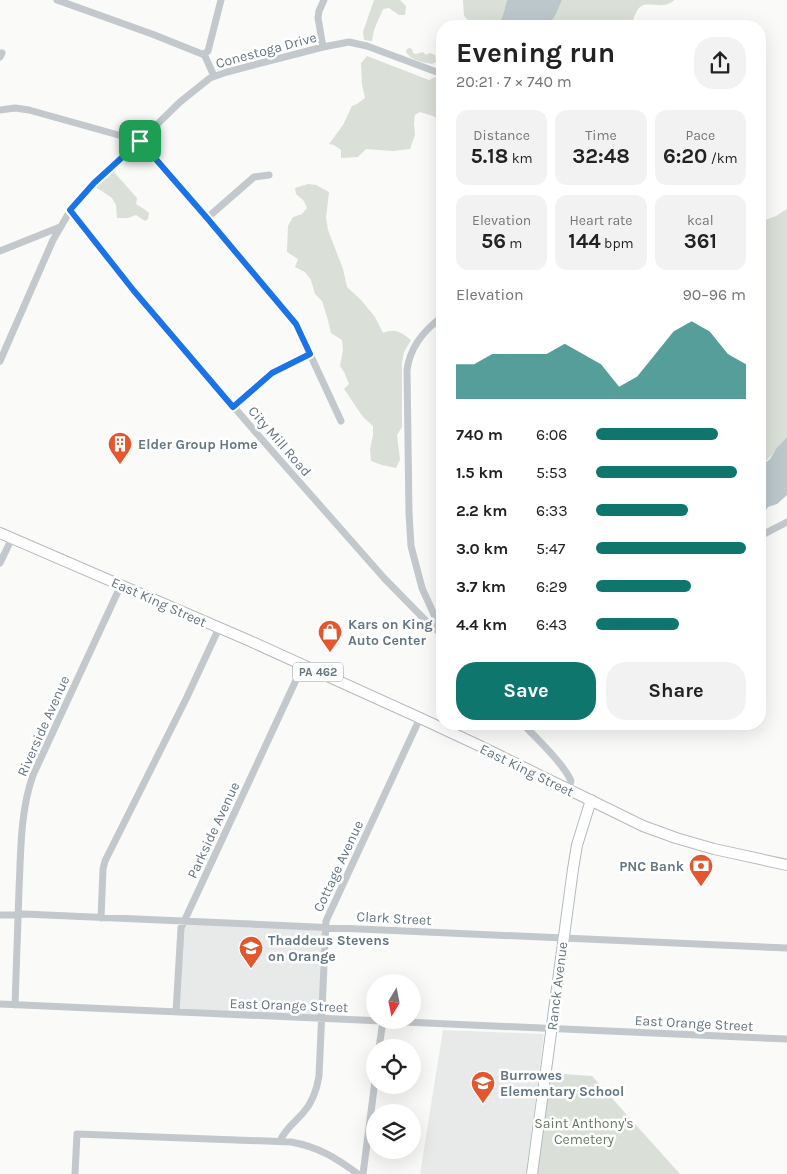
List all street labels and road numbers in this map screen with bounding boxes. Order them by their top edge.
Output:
street label: Conestoga Drive [214,29,318,72]
street label: City Mill Road [245,403,315,480]
street label: East King Street [109,574,209,631]
road number: PA 462 [293,662,343,682]
street label: Riverside Avenue [14,673,73,779]
street label: East King Street [477,740,576,801]
street label: Parkside Avenue [184,779,243,881]
street label: Cottage Avenue [310,818,367,915]
street label: Clark Street [356,908,432,929]
street label: Ranck Avenue [544,941,571,1031]
street label: East Orange Street [229,995,349,1016]
street label: East Orange Street [634,1012,754,1035]

